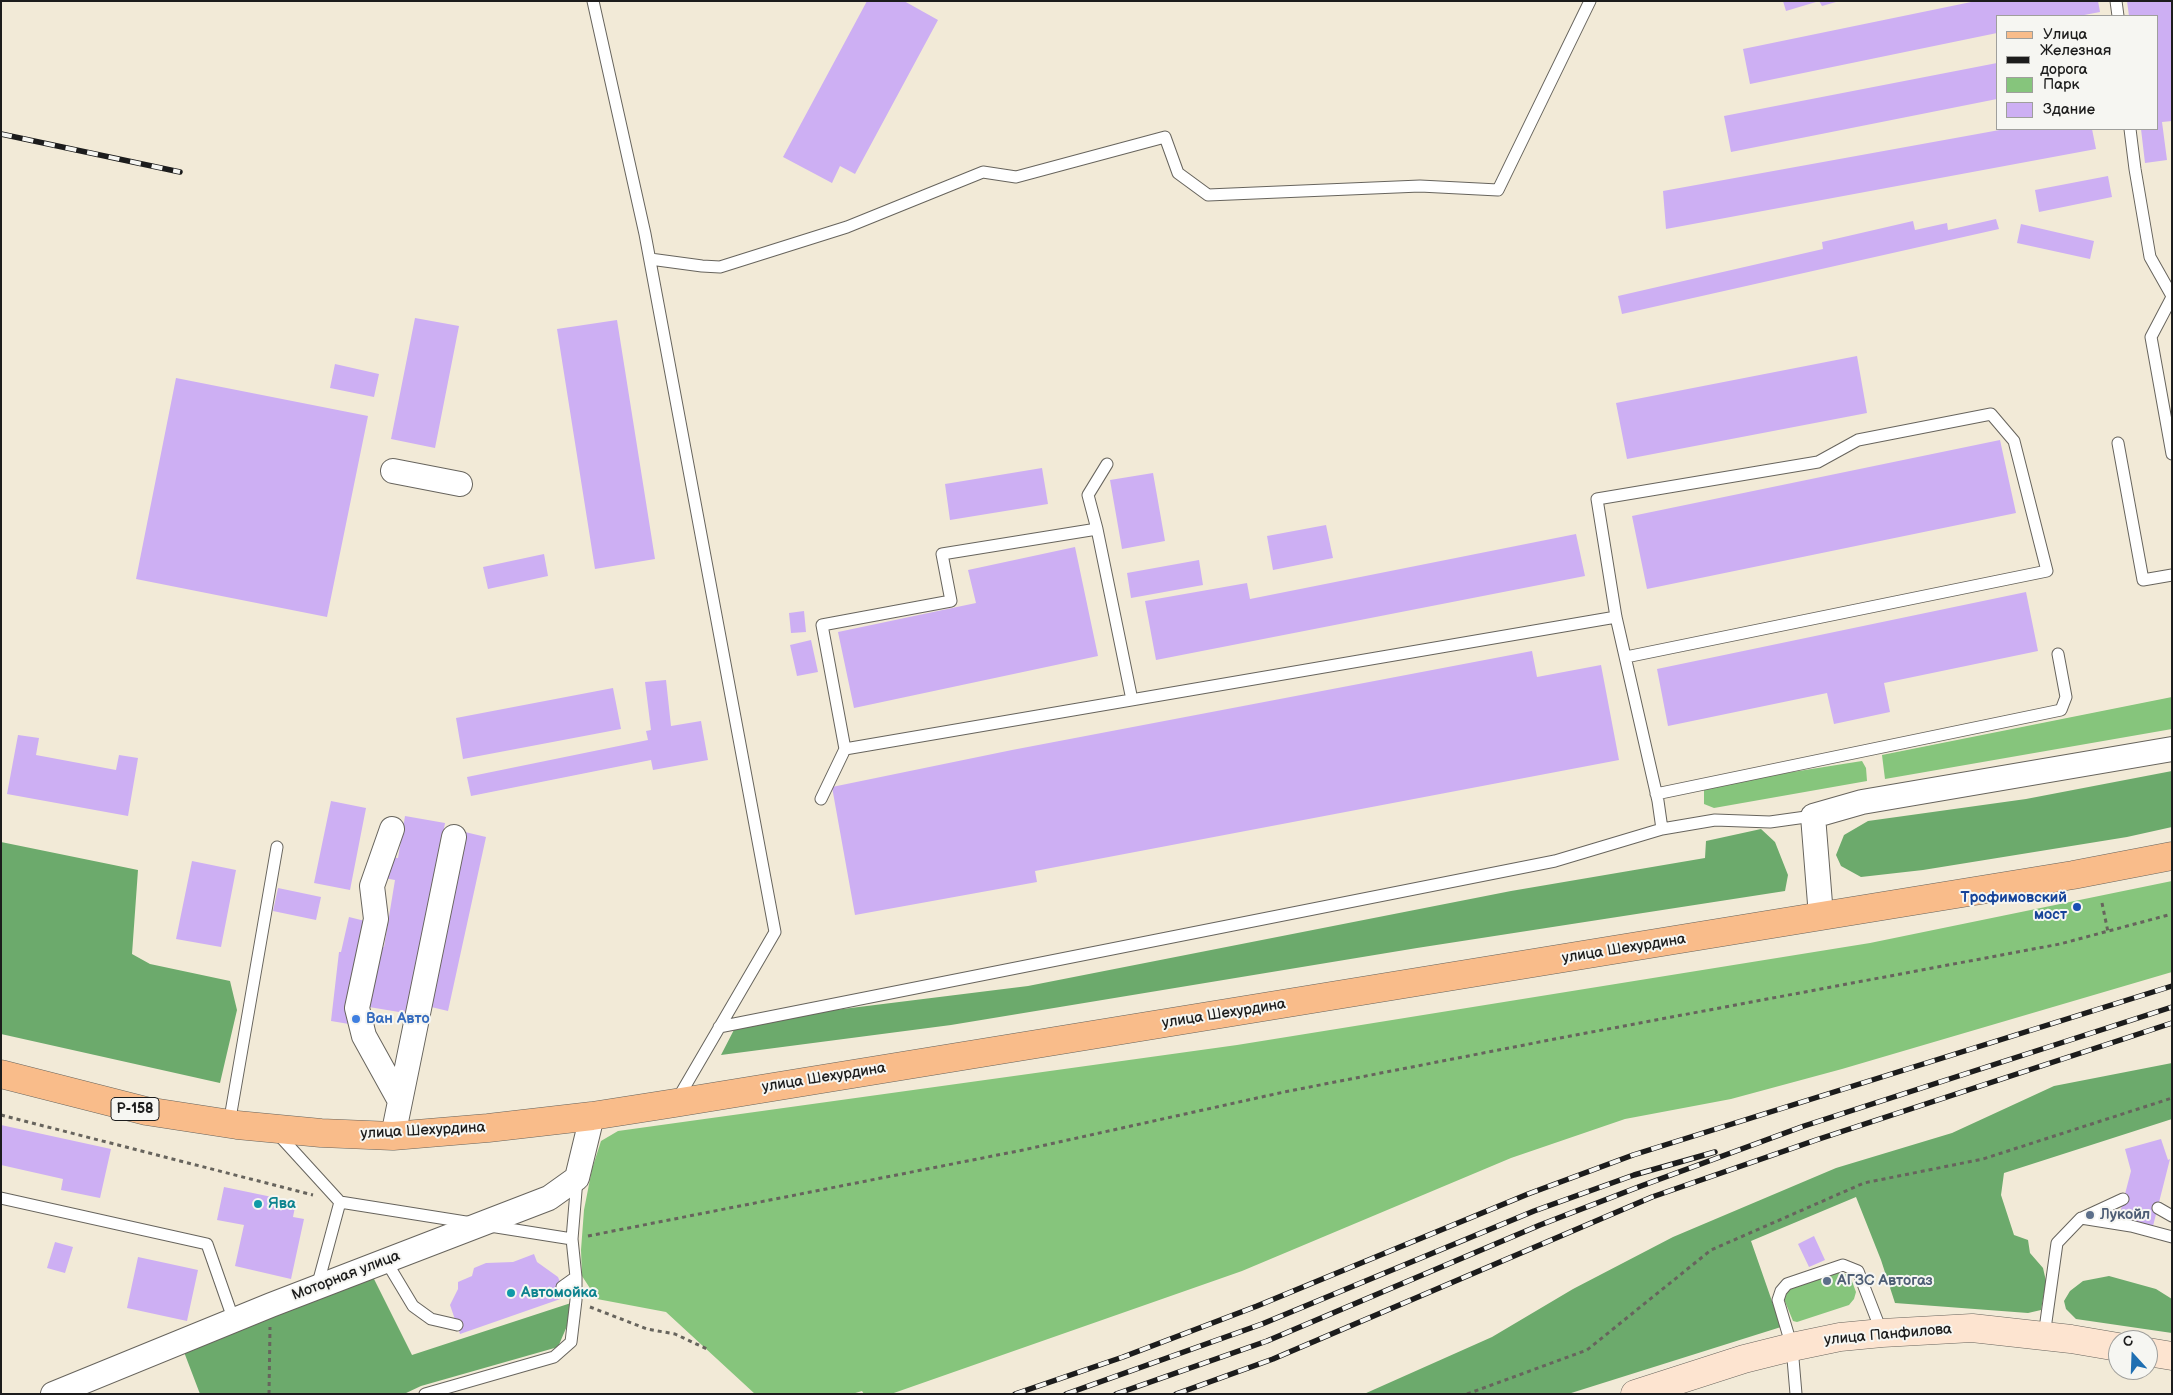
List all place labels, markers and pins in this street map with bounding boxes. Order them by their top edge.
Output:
place label: Трофимовский мост [1961,889,2067,924]
marker: Трофимовский мост [2071,901,2083,913]
place label: Ван Авто [366,1010,430,1028]
marker: Ван Авто [350,1013,362,1025]
place label: Ява [268,1195,296,1213]
marker: Ява [252,1198,264,1210]
place label: Лукойл [2100,1206,2150,1224]
marker: Лукойл [2084,1209,2096,1221]
place label: АГЗС Автогаз [1837,1272,1933,1290]
marker: АГЗС Автогаз [1821,1275,1833,1287]
place label: Автомойка [521,1284,597,1302]
marker: Автомойка [505,1287,517,1299]

